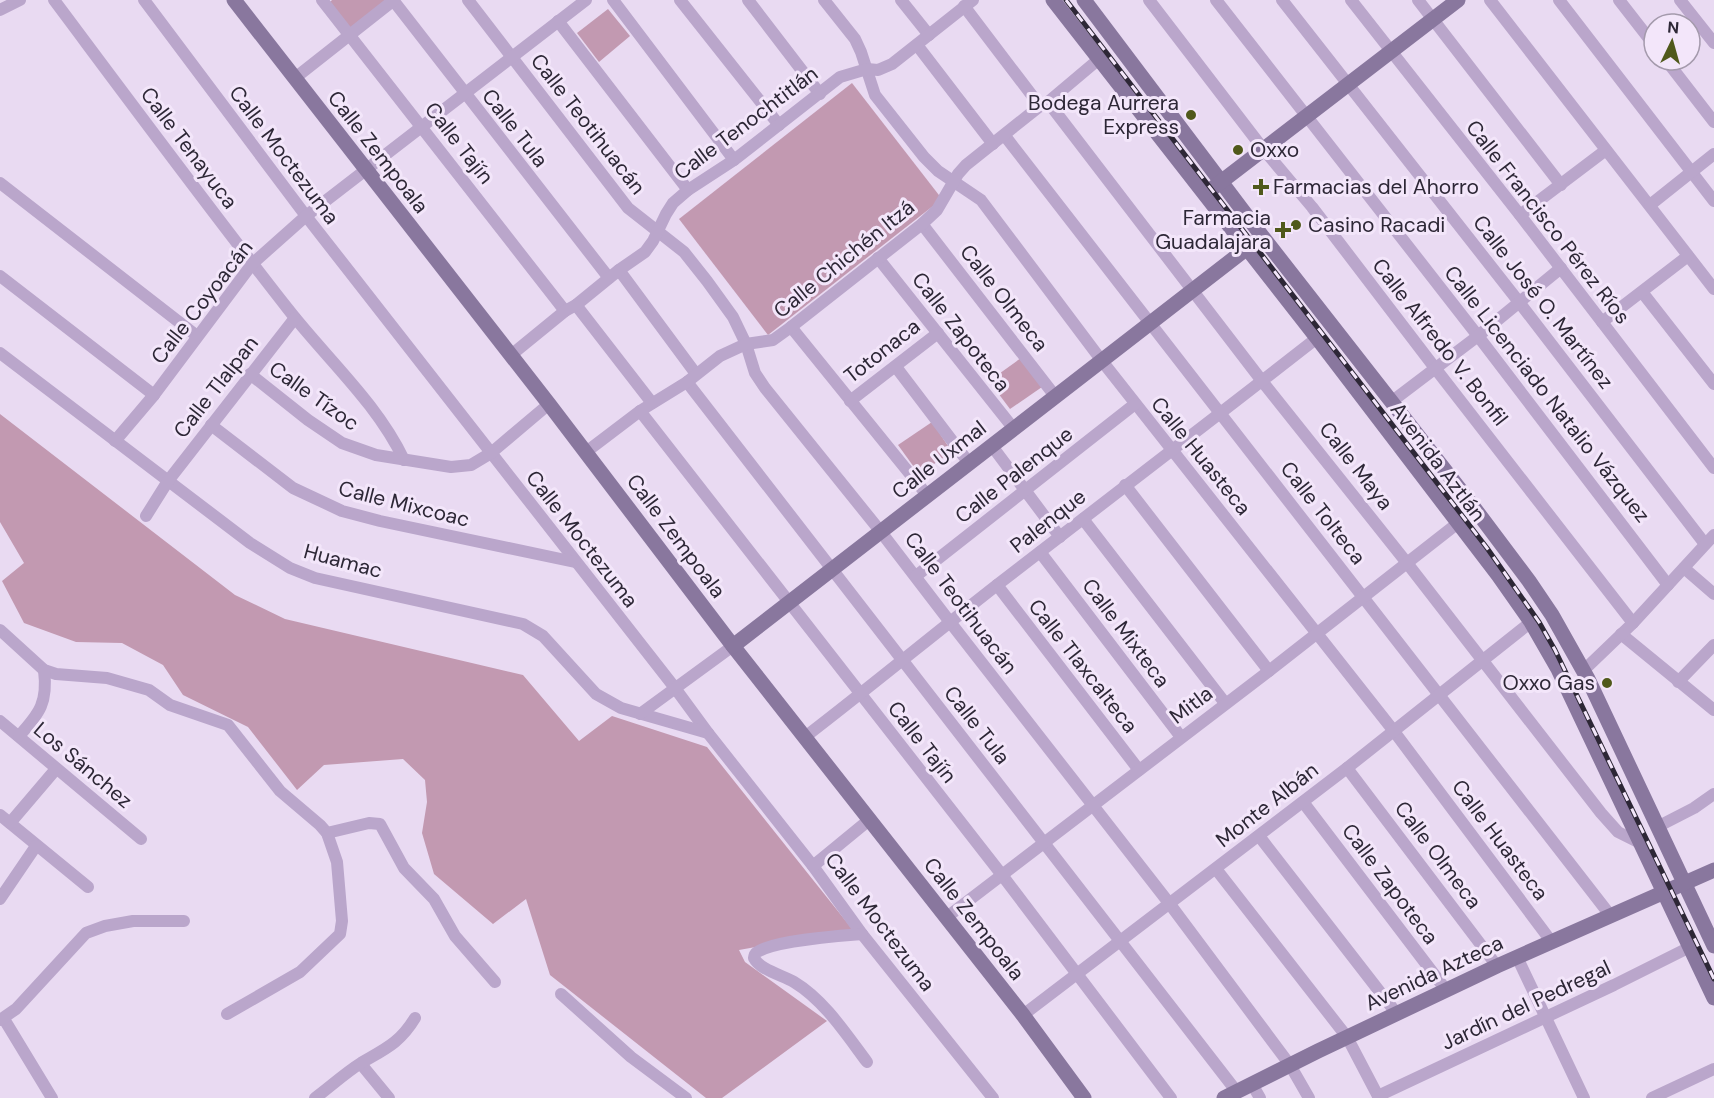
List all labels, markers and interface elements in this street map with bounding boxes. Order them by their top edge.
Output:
north arrow [1642,12,1702,72]
text: N [1667,17,1680,39]
street label: Calle Teotihuacán [524,48,652,200]
street label: Calle Tenochtitlán [668,60,824,186]
street label: Calle Moctezuma [223,80,345,230]
street label: Calle Tenayuca [134,81,244,215]
street label: Calle Tula [476,83,554,173]
street label: Calle Zempoala [321,85,435,219]
place label: Bodega Aurrera Express [1028,89,1179,141]
street label: Calle Tajín [418,96,500,190]
marker: Bodega Aurrera Express [1184,108,1198,122]
street label: Calle Francisco Pérez Ríos [1460,114,1636,330]
place label: Oxxo [1250,136,1299,164]
marker: Oxxo [1231,143,1245,157]
place label: Farmacias del Ahorro [1273,173,1479,201]
marker: Farmacias del Ahorro [1254,180,1268,194]
street label: Calle Chichén Itzá [768,194,920,324]
place label: Farmacia Guadalajara [1155,204,1271,256]
street label: Calle José O. Martínez [1466,209,1620,395]
place label: Casino Racadi [1308,211,1445,239]
marker: Casino Racadi [1289,218,1303,232]
marker: Farmacia Guadalajara [1276,223,1290,237]
street label: Calle Coyoacán [145,234,259,370]
street label: Calle Olmeca [953,239,1055,357]
street label: Calle Alfredo V. Bonfil [1366,252,1514,432]
street label: Calle Licenciado Natalio Vázquez [1438,260,1656,528]
street label: Calle Zapoteca [905,266,1017,398]
street label: Totonaca [838,312,926,390]
street label: Calle Tlalpan [167,330,265,444]
street label: Calle Tízoc [263,355,365,437]
street label: Calle Huasteca [1145,391,1257,521]
street label: Avenida Aztlán [1384,397,1492,527]
street label: Calle Uxmal [886,414,992,506]
street label: Calle Maya [1313,416,1399,516]
street label: Calle Palenque [950,421,1078,529]
street label: Calle Tolteca [1274,456,1372,570]
street label: Calle Moctezuma [520,465,644,613]
street label: Calle Zempoala [620,468,732,604]
street label: Calle Mixcoac [336,474,472,534]
street label: Palenque [1005,484,1091,558]
street label: Calle Teotihuacán [898,526,1024,680]
street label: Huamac [301,537,385,585]
street label: Calle Mixteca [1076,573,1176,693]
street label: Calle Tlaxcalteca [1022,593,1144,739]
place label: Oxxo Gas [1502,669,1595,697]
marker: Oxxo Gas [1600,676,1614,690]
street label: Calle Tula [938,680,1016,770]
street label: Mitla [1164,680,1218,730]
street label: Calle Tajín [881,695,963,789]
street label: Los Sánchez [28,716,138,814]
street label: Monte Albán [1210,756,1324,854]
street label: Calle Huasteca [1445,774,1555,906]
street label: Calle Olmeca [1388,795,1488,915]
street label: Calle Zapoteca [1335,818,1445,950]
street label: Calle Moctezuma [819,847,941,997]
street label: Calle Zempoala [917,852,1031,986]
street label: Avenida Azteca [1360,929,1508,1017]
street label: Jardín del Pedregal [1437,953,1615,1057]

